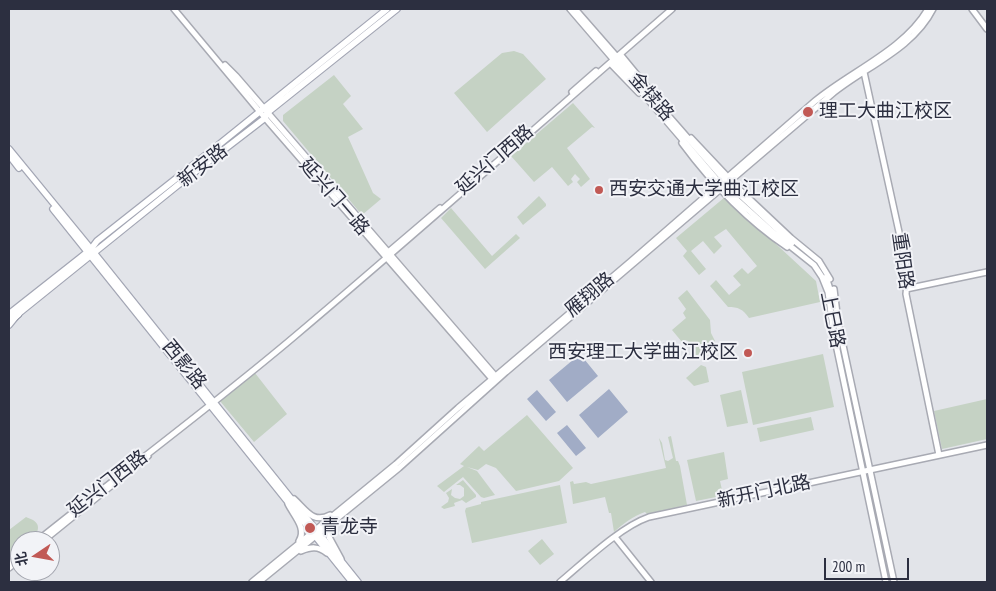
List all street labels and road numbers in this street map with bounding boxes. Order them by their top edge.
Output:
street label: 金犊路 [624,68,678,126]
street label: 延兴门西路 [452,120,538,200]
street label: 新安路 [174,139,232,193]
street label: 延兴门一路 [294,154,374,240]
street label: 重阳路 [887,231,917,291]
street label: 雁翔路 [561,268,619,322]
street label: 上巳路 [815,290,849,350]
street label: 西影路 [157,336,211,394]
street label: 延兴门西路 [64,446,152,522]
street label: 新开门北路 [715,471,813,513]

